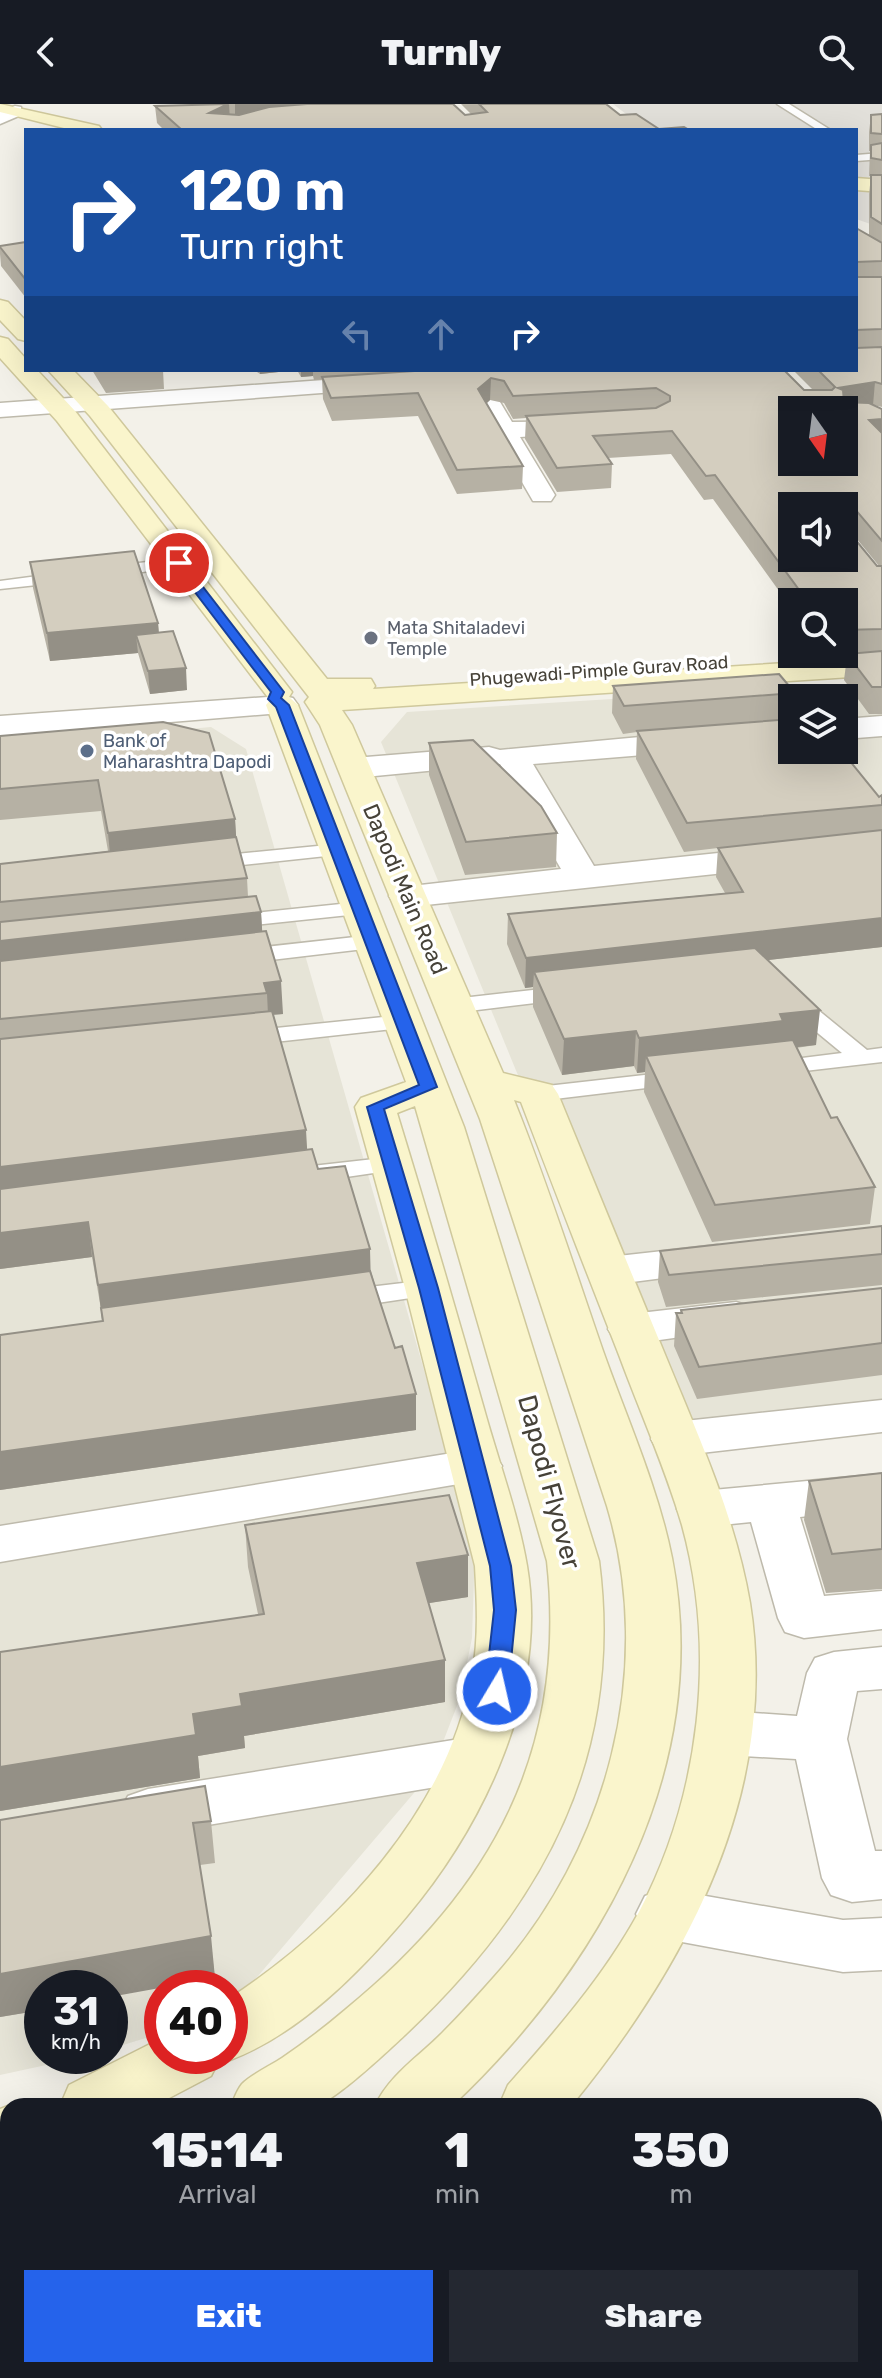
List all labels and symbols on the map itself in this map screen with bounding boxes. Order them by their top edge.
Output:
north arrow [778,396,858,476]
pin [145,529,213,597]
place label: Mata Shitaladevi Temple [387,617,525,660]
marker: Mata Shitaladevi Temple [362,629,380,647]
street label: Phugewadi-Pimple Gurav Road [469,651,729,691]
place label: Bank of Maharashtra Dapodi [103,730,271,773]
marker: Bank of Maharashtra Dapodi [78,742,96,760]
street label: Dapodi Main Road [357,800,453,978]
street label: Dapodi Flyover [511,1392,587,1573]
position arrow [455,1649,539,1733]
speed limit sign: 40 [144,1970,248,2074]

